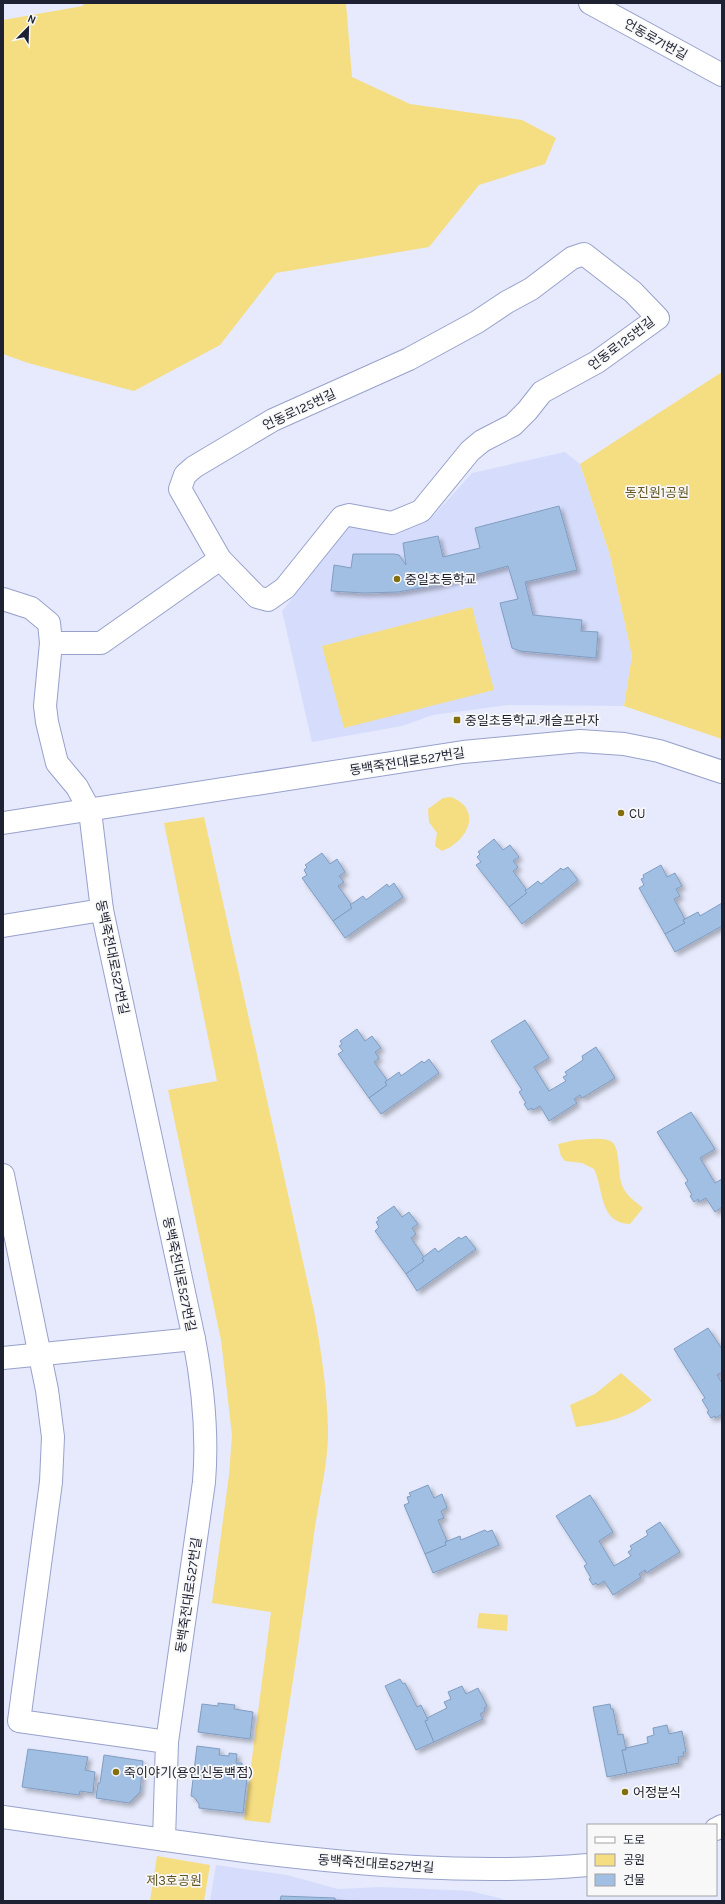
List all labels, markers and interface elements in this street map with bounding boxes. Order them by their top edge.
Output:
north arrow [8,8,48,48]
text: N [26,12,38,27]
street label: 언동로71번길 [621,16,690,63]
street label: 언동로125번길 [585,314,657,373]
street label: 언동로125번길 [260,386,338,433]
park label: 동진원1공원 [625,485,689,500]
place label: 중일초등학교 [405,572,477,587]
marker: 중일초등학교 [392,574,402,584]
place label: 중일초등학교.캐슬프라자 [465,713,599,728]
marker: 중일초등학교.캐슬프라자 [452,715,462,725]
street label: 동백죽전대로527번길 [348,745,466,778]
place label: CU [629,806,645,821]
marker: CU [616,808,626,818]
street label: 동백죽전대로527번길 [93,898,132,1016]
street label: 동백죽전대로527번길 [160,1215,199,1333]
street label: 동백죽전대로527번길 [173,1536,204,1654]
place label: 죽이야기(용인신동백점) [124,1765,253,1780]
marker: 죽이야기(용인신동백점) [111,1767,121,1777]
place label: 어정분식 [633,1785,681,1800]
marker: 어정분식 [620,1787,630,1797]
legend [587,1824,717,1896]
text: 도로 [623,1833,645,1847]
street label: 동백죽전대로527번길 [317,1852,435,1875]
text: 공원 [623,1853,645,1867]
park label: 제3호공원 [146,1873,202,1888]
text: 건물 [623,1873,645,1887]

